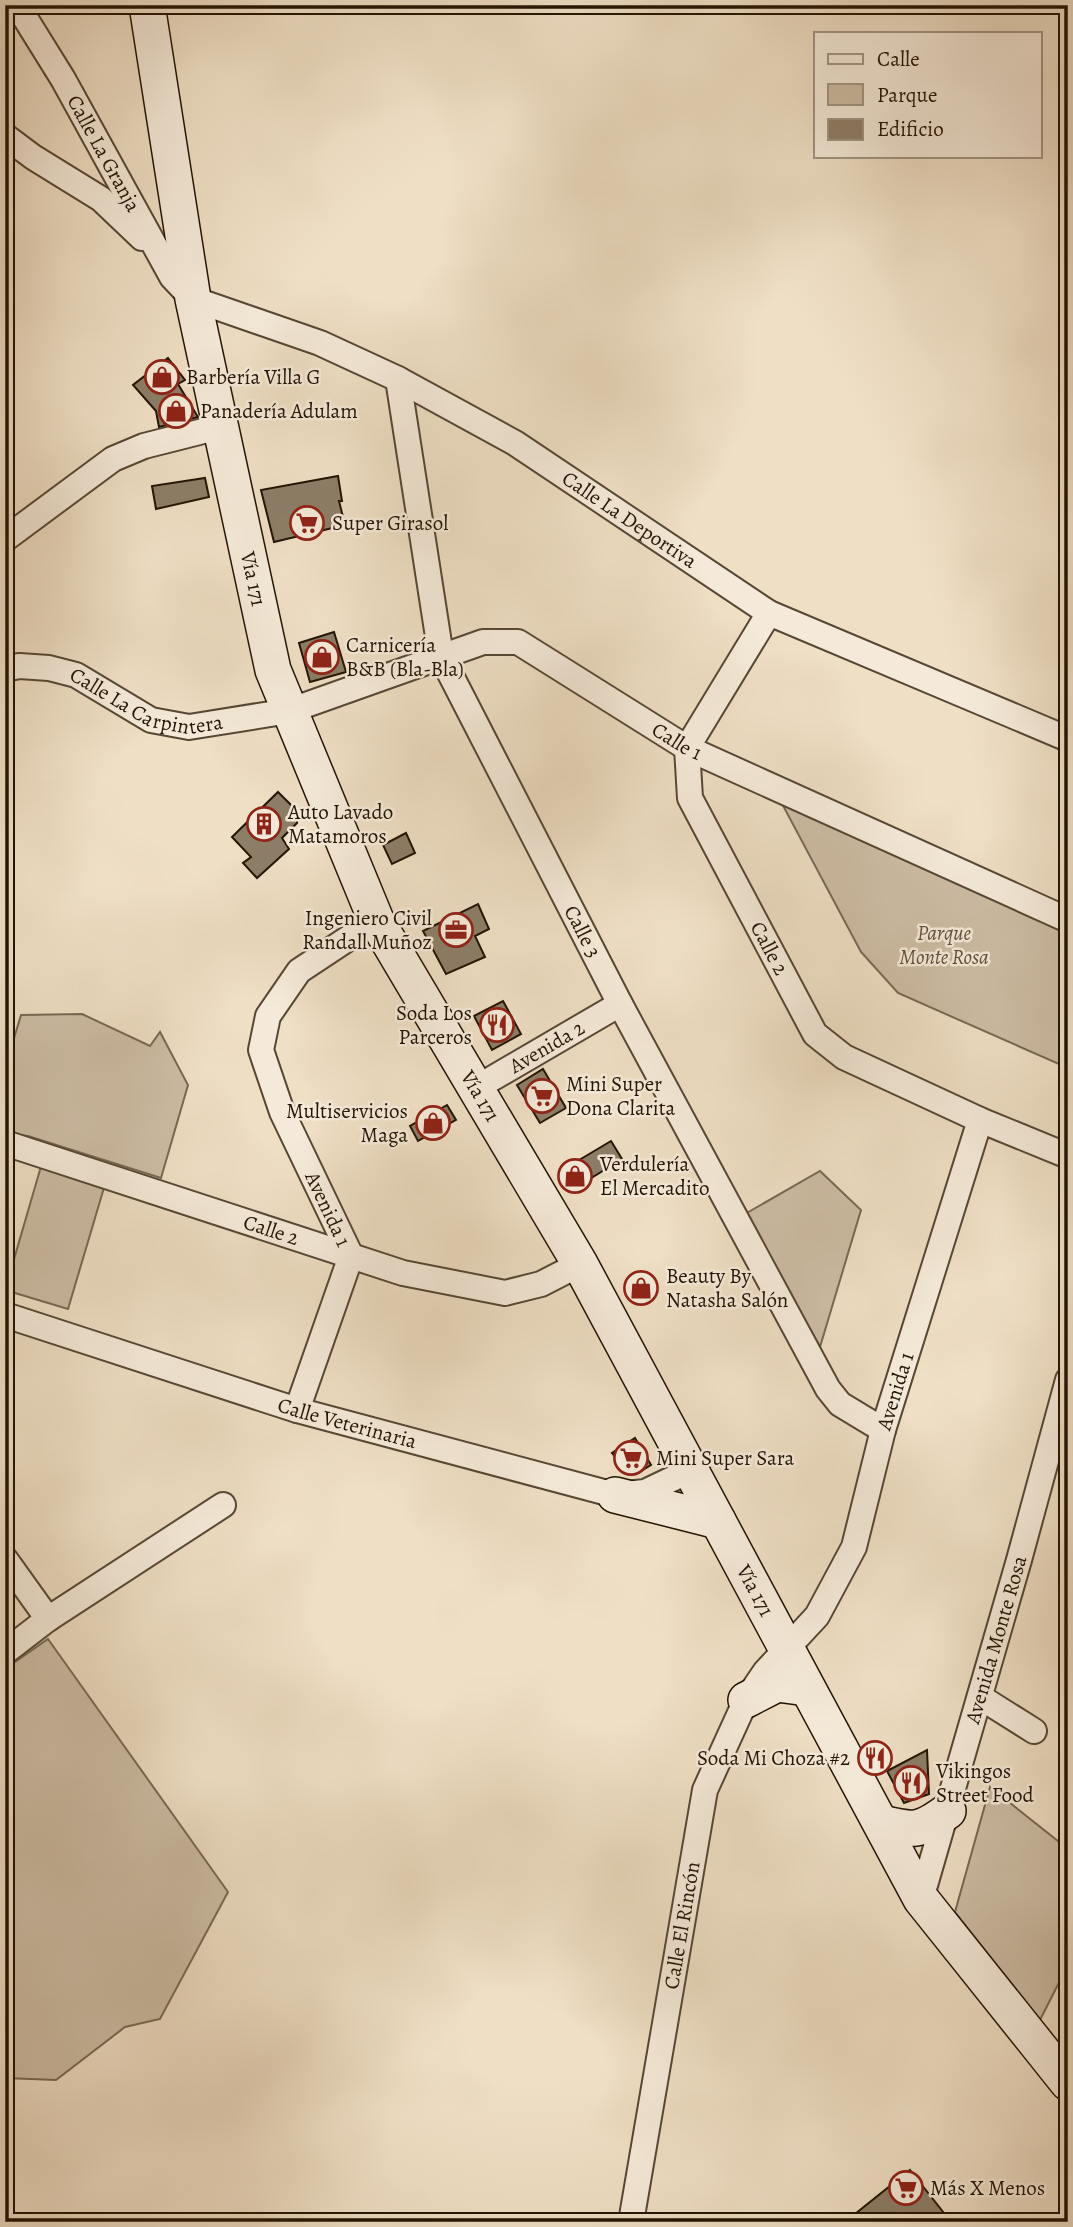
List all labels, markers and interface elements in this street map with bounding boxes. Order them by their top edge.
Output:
legend [814,32,1042,158]
text: Calle [877,45,920,73]
text: Parque [877,81,937,109]
street label: Calle La Granja [61,90,147,217]
text: Edificio [877,115,944,143]
shop icon: Barbería Villa G [143,358,181,396]
place label: Barbería Villa G [186,363,320,391]
shop icon: Panadería Adulam [157,392,195,430]
place label: Panadería Adulam [200,397,358,425]
street label: Calle La Deportiva [557,464,703,575]
supermarket icon: Super Girasol [288,504,326,542]
place label: Super Girasol [332,509,448,537]
street label: Vía 171 [234,548,273,609]
place label: Carnicería B&B (Bla-Bla) [346,631,464,683]
shop icon: Carnicería B&B (Bla-Bla) [303,638,341,676]
street label: Calle La Carpintera [65,661,225,741]
street label: Calle 1 [646,715,706,767]
place label: Auto Lavado Matamoros [287,798,393,850]
building icon: Auto Lavado Matamoros [245,805,283,843]
street label: Calle 3 [557,900,608,962]
place label: Ingeniero Civil Randall Muñoz [302,904,432,956]
office icon: Ingeniero Civil Randall Muñoz [437,911,475,949]
street label: Calle 2 [744,917,795,980]
park label: Parque Monte Rosa [899,919,989,971]
place label: Soda Los Parceros [396,999,472,1051]
restaurant icon: Soda Los Parceros [478,1006,516,1044]
street label: Avenida 2 [503,1014,590,1080]
street label: Vía 171 [454,1064,506,1127]
place label: Mini Super Dona Clarita [566,1070,676,1122]
supermarket icon: Mini Super Dona Clarita [523,1077,561,1115]
place label: Multiservicios Maga [286,1097,408,1149]
shop icon: Multiservicios Maga [414,1104,452,1142]
place label: Verdulería El Mercadito [599,1150,709,1202]
shop icon: Verdulería El Mercadito [556,1157,594,1195]
street label: Avenida 1 [298,1166,358,1251]
street label: Calle 2 [240,1208,303,1252]
place label: Beauty By Natasha Salón [666,1262,788,1314]
shop icon: Beauty By Natasha Salón [622,1269,660,1307]
street label: Avenida 1 [870,1349,920,1435]
street label: Calle Veterinaria [274,1391,420,1455]
supermarket icon: Mini Super Sara [612,1439,650,1477]
place label: Mini Super Sara [656,1444,795,1472]
street label: Avenida Monte Rosa [958,1552,1034,1728]
street label: Vía 171 [729,1559,781,1621]
restaurant icon: Soda Mi Choza #2 [856,1739,894,1777]
place label: Soda Mi Choza #2 [697,1744,850,1772]
place label: Vikingos Street Food [935,1757,1035,1809]
restaurant icon: Vikingos Street Food [892,1764,930,1802]
street label: Calle El Rincón [657,1859,707,1991]
supermarket icon: Más X Menos [887,2169,925,2207]
place label: Más X Menos [930,2174,1045,2202]

